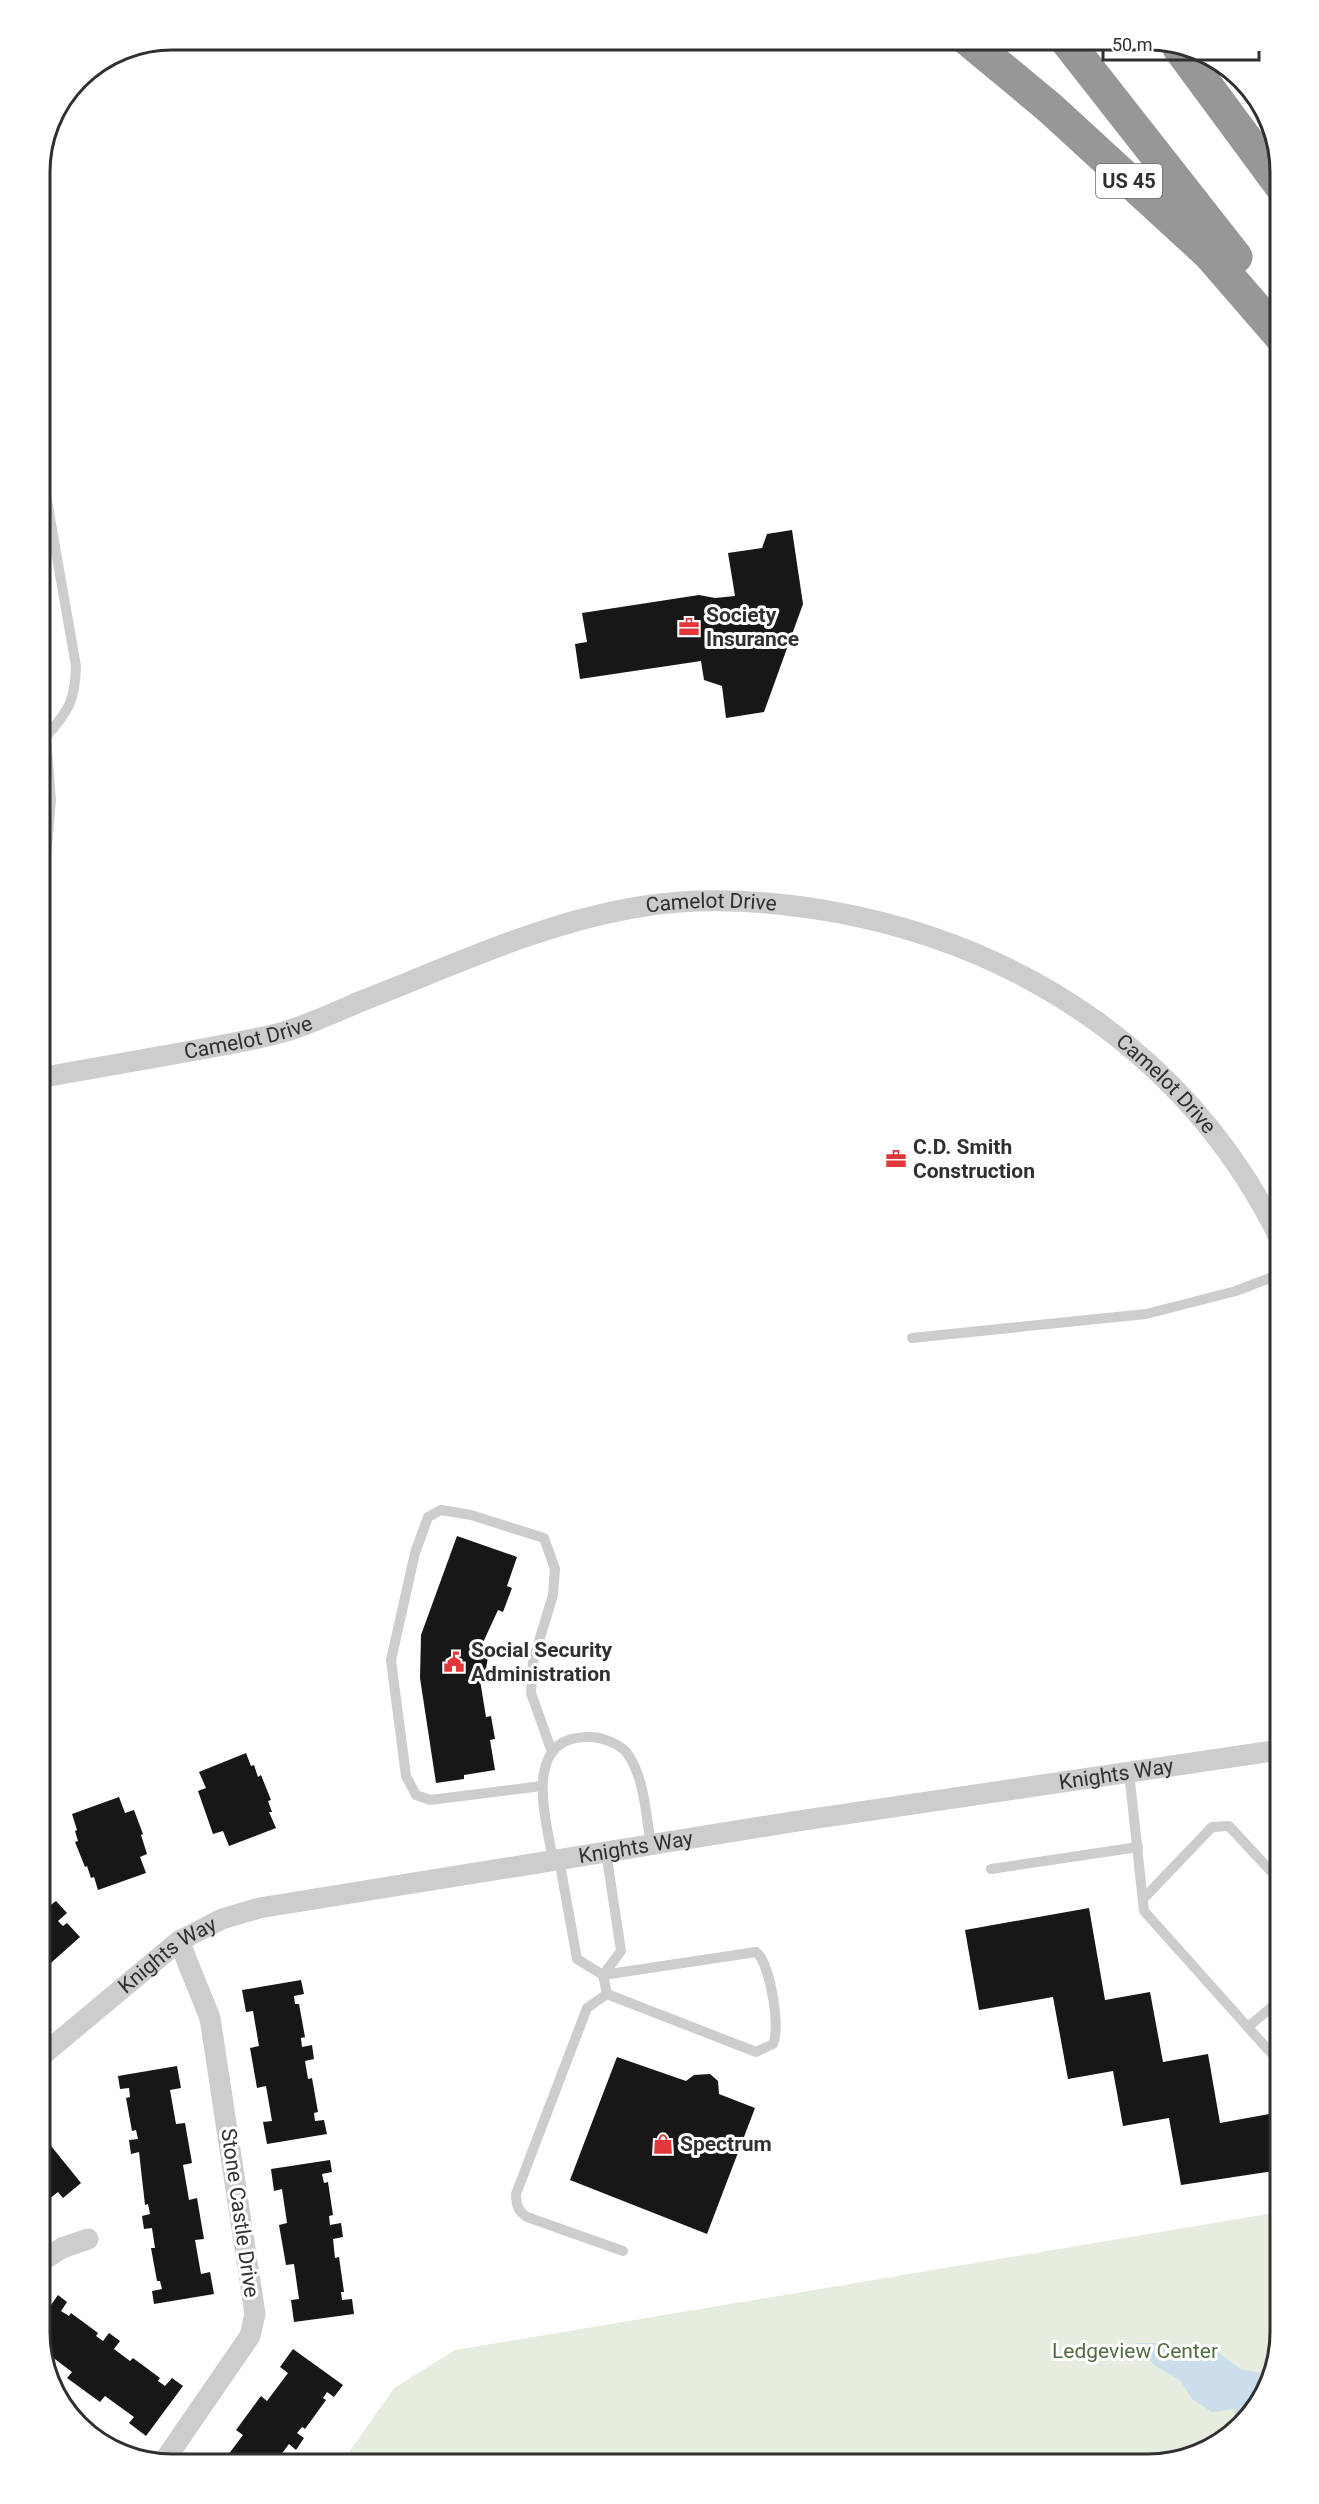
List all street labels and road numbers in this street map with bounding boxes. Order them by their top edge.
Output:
road number: US 45 [1096,164,1162,198]
street label: Camelot Drive [644,889,778,918]
street label: Camelot Drive [182,1011,316,1064]
street label: Camelot Drive [1111,1029,1221,1138]
street label: Knights Way [1057,1754,1175,1794]
street label: Knights Way [577,1826,695,1868]
street label: Knights Way [114,1912,220,1998]
street label: Stone Castle Drive [216,2127,264,2299]

